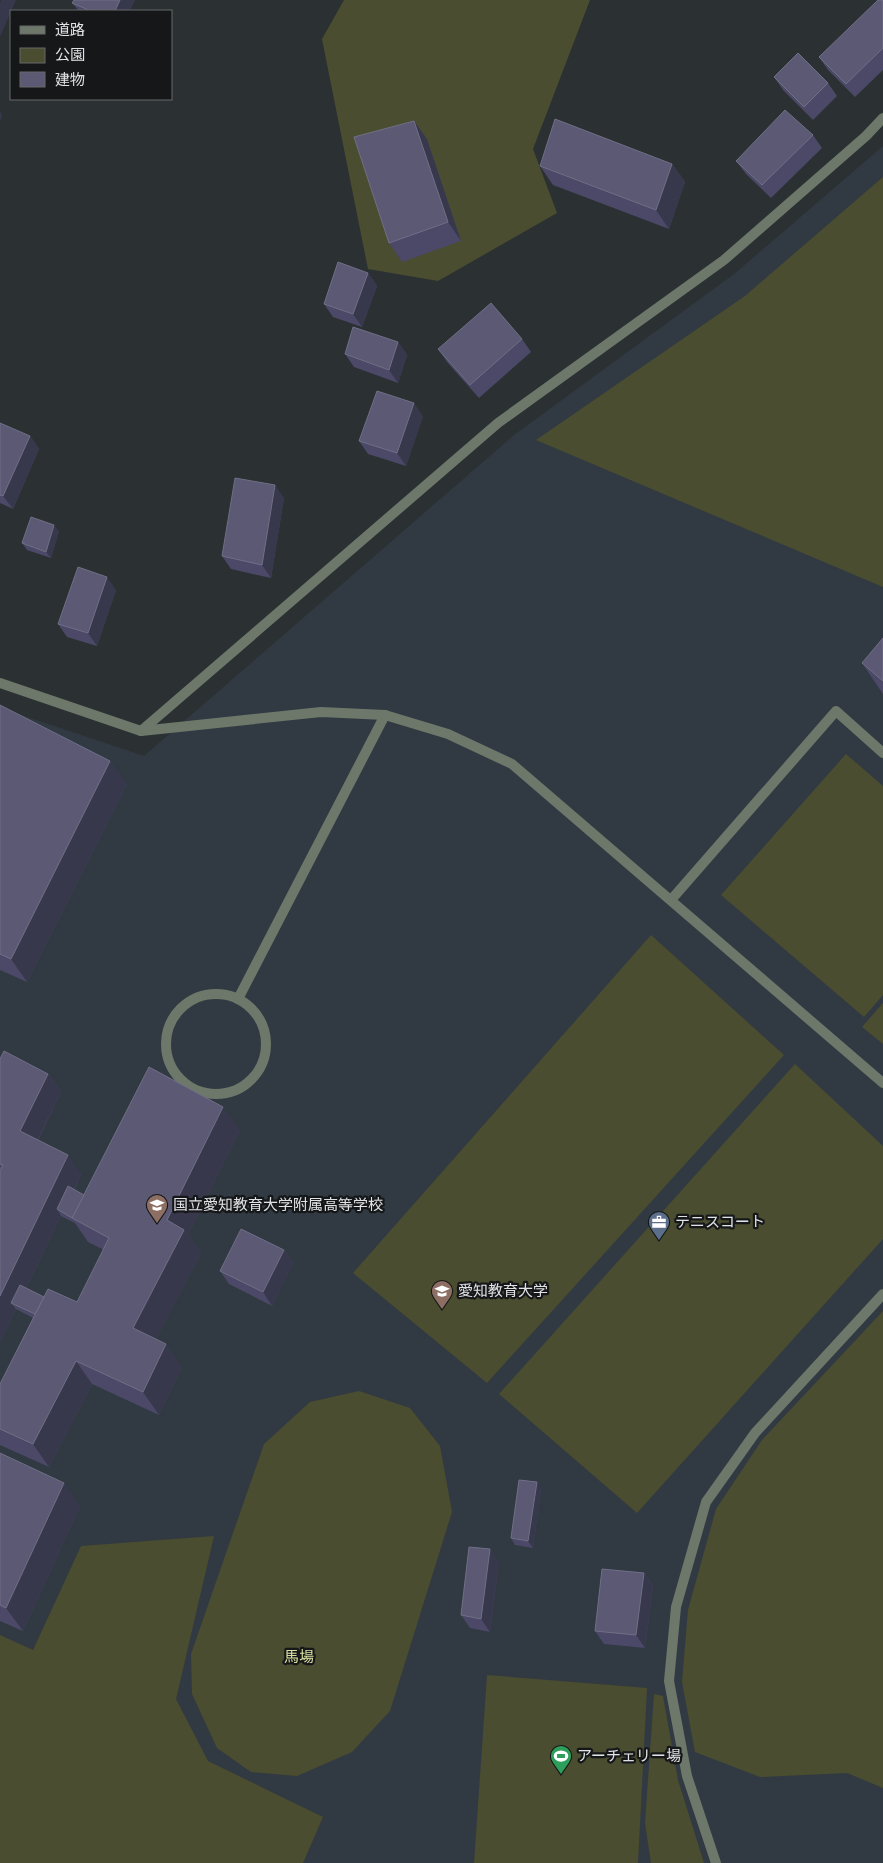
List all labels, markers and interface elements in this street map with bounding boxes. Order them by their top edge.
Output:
legend [10,10,172,100]
text: 道路 [55,21,85,39]
text: 公園 [55,46,85,64]
text: 建物 [55,71,85,89]
school or university icon: 国立愛知教育大学附属高等学校 [145,1193,169,1224]
place label: 国立愛知教育大学附属高等学校 [173,1196,383,1214]
office icon: テニスコート [647,1210,671,1241]
place label: テニスコート [675,1213,765,1231]
school or university icon: 愛知教育大学 [430,1279,454,1310]
place label: 愛知教育大学 [458,1282,548,1300]
park label: 馬場 [284,1648,314,1666]
sports icon: アーチェリー場 [549,1744,573,1775]
place label: アーチェリー場 [577,1747,681,1765]

